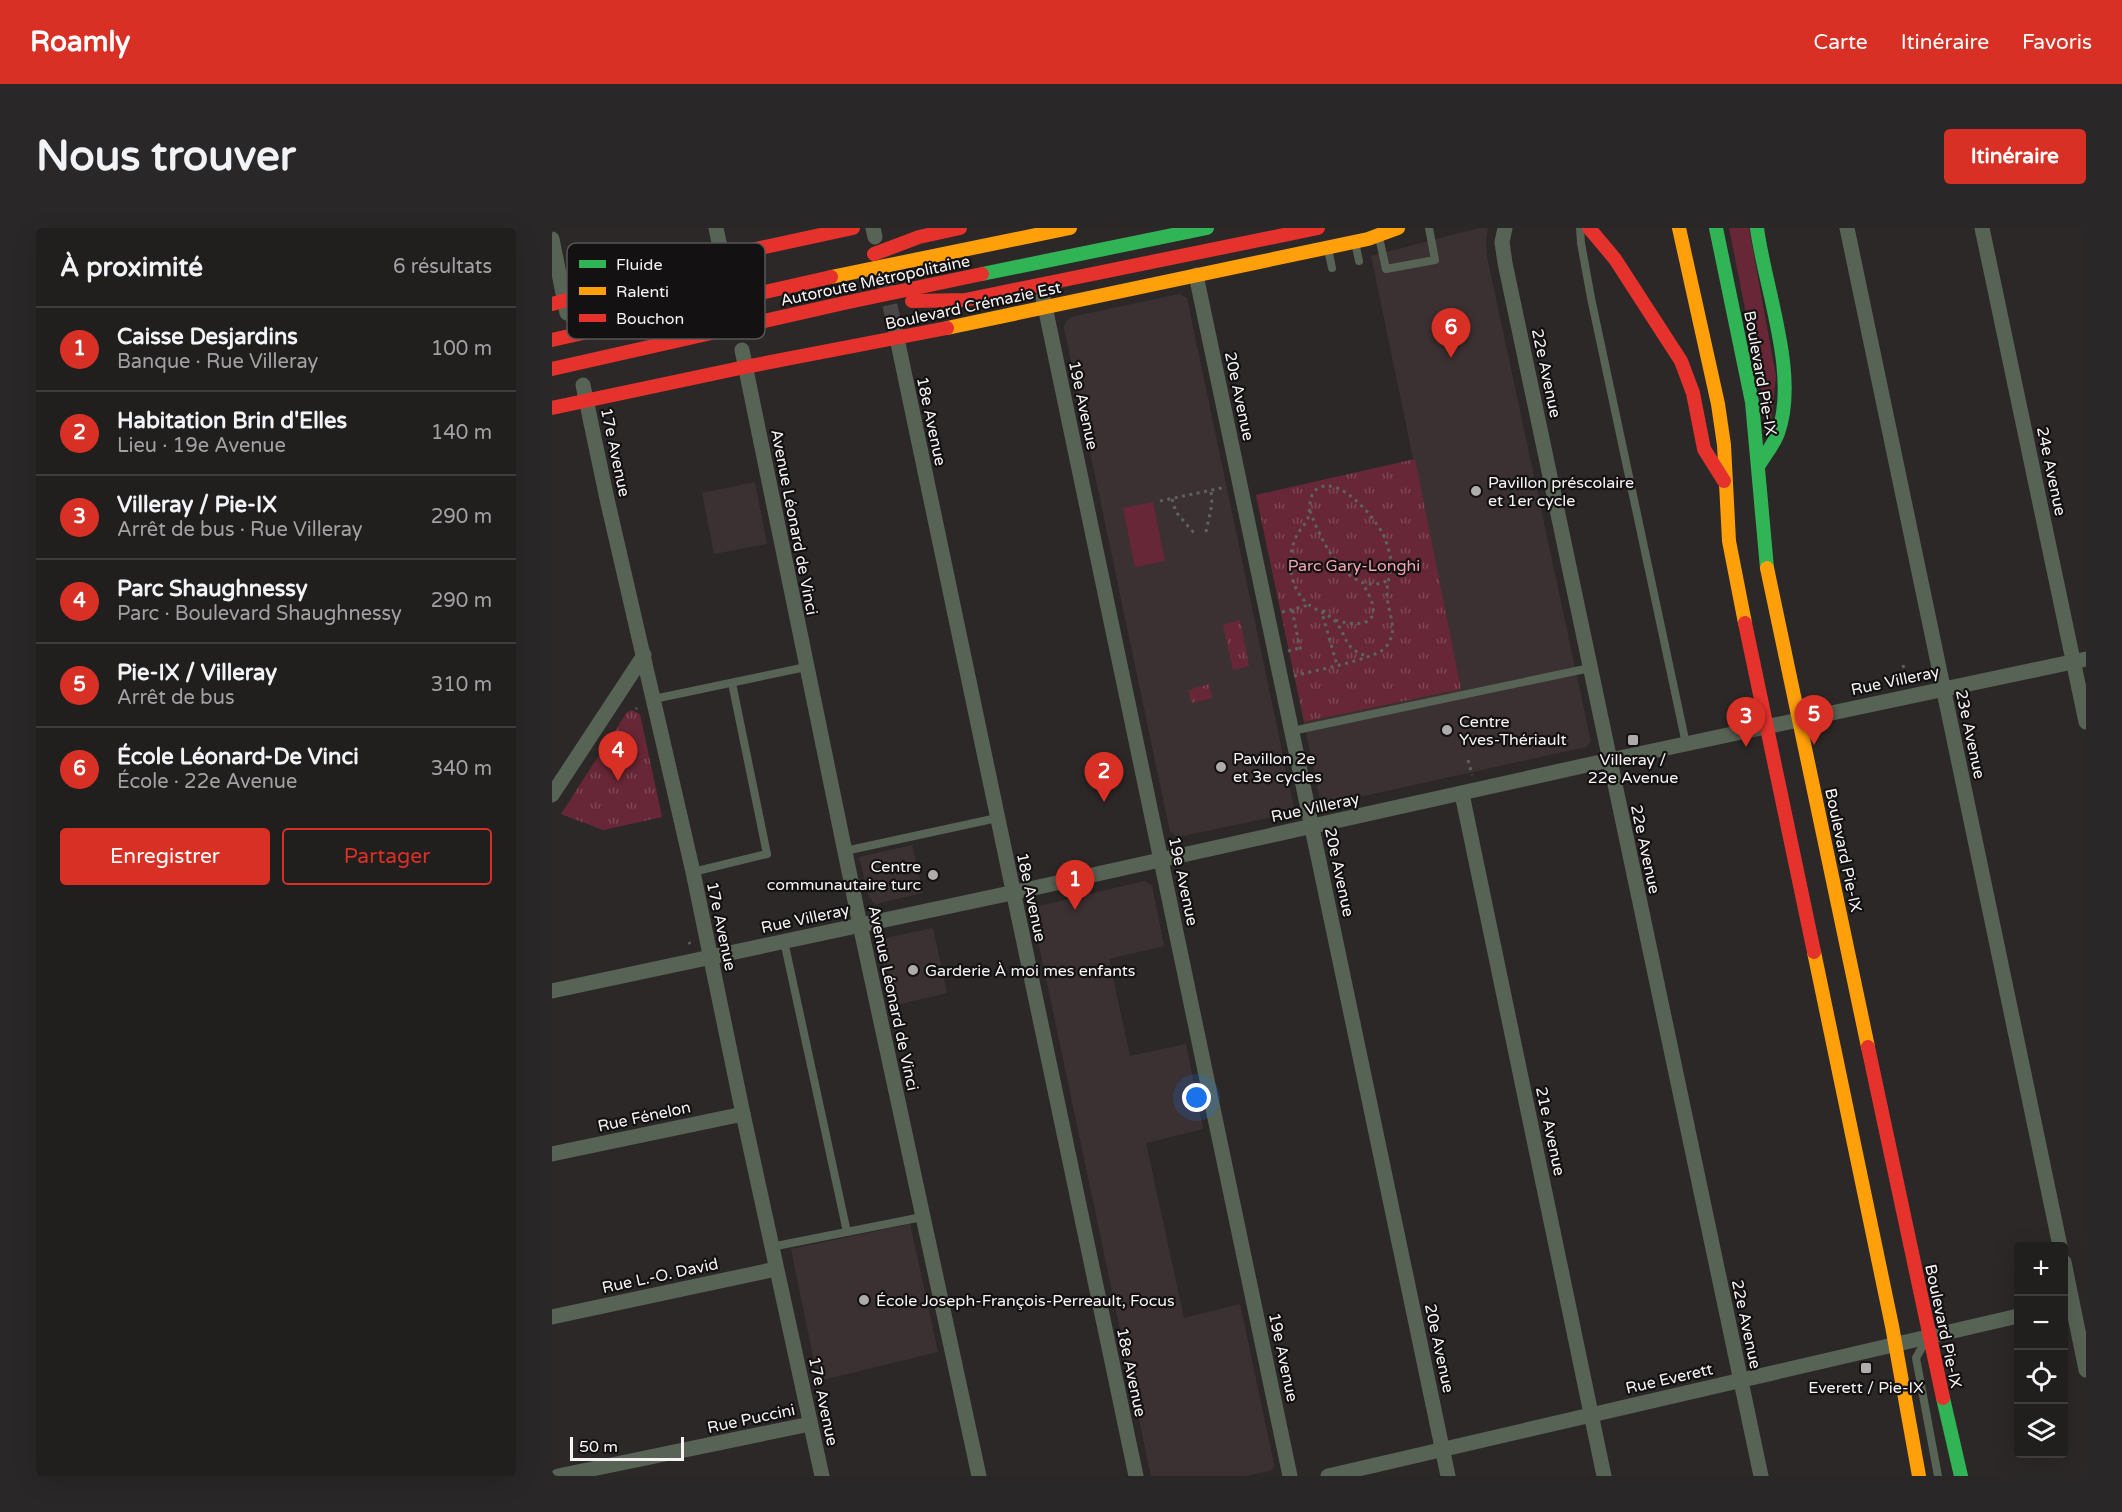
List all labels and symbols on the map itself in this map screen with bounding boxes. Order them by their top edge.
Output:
legend [567,243,765,339]
street label: Autoroute Métropolitaine [779,251,972,311]
text: Fluide [616,255,662,275]
street label: Boulevard Crémazie Est [883,278,1063,334]
text: Ralenti [616,282,669,302]
pin: 6 [1432,308,1470,358]
text: Bouchon [616,309,684,329]
street label: Boulevard Pie-IX [1739,309,1781,437]
street label: 22e Avenue [1527,327,1565,420]
street label: 20e Avenue [1220,350,1258,443]
street label: 19e Avenue [1064,359,1102,452]
street label: 18e Avenue [912,375,950,468]
street label: 17e Avenue [596,406,634,499]
street label: 24e Avenue [2032,425,2070,518]
street label: Avenue Léonard de Vinci [766,428,822,617]
place label: Pavillon préscolaire et 1er cycle [1488,473,1634,511]
marker: Pavillon préscolaire et 1er cycle [1469,484,1483,498]
park label: Parc Gary-Longhi [1288,556,1420,576]
street label: Rue Villeray [1849,662,1942,700]
street label: 23e Avenue [1951,688,1989,781]
pin: 5 [1794,696,1834,745]
pin: 3 [1726,698,1766,747]
place label: Centre Yves-Thériault [1459,712,1567,750]
marker: Centre Yves-Thériault [1440,723,1454,737]
pin: 4 [598,732,638,781]
marker: Villeray / 22e Avenue [1626,733,1640,747]
place label: Pavillon 2e et 3e cycles [1233,749,1322,787]
place label: Villeray / 22e Avenue [1588,750,1678,788]
pin: 2 [1084,752,1124,802]
marker: Pavillon 2e et 3e cycles [1214,760,1228,774]
street label: Boulevard Pie-IX [1820,786,1866,914]
street label: Rue Villeray [1269,789,1362,827]
street label: 22e Avenue [1626,803,1664,896]
street label: 20e Avenue [1320,826,1358,919]
street label: 19e Avenue [1164,835,1202,928]
street label: 18e Avenue [1012,851,1050,944]
place label: Centre communautaire turc [767,857,921,895]
pin: 1 [1056,860,1094,910]
marker: Centre communautaire turc [926,868,940,882]
street label: 17e Avenue [702,880,740,973]
street label: Rue Villeray [759,900,852,938]
street label: Avenue Léonard de Vinci [864,904,922,1093]
place label: Garderie À moi mes enfants [925,961,1136,981]
marker: Garderie À moi mes enfants [906,963,920,977]
your location [1182,1083,1211,1112]
street label: 21e Avenue [1531,1085,1569,1178]
street label: Rue Fénelon [596,1097,693,1137]
street label: Rue L.-O. David [600,1254,720,1298]
street label: Boulevard Pie-IX [1920,1262,1966,1390]
street label: 22e Avenue [1727,1278,1765,1371]
place label: École Joseph-François-Perreault, Focus [876,1291,1175,1311]
marker: École Joseph-François-Perreault, Focus [857,1293,871,1307]
street label: 20e Avenue [1420,1302,1458,1395]
street label: 19e Avenue [1264,1311,1302,1404]
street label: 18e Avenue [1112,1326,1150,1419]
street label: 17e Avenue [804,1355,842,1448]
street label: Rue Everett [1624,1359,1715,1399]
marker: Everett / Pie-IX [1859,1361,1873,1375]
place label: Everett / Pie-IX [1808,1378,1924,1398]
street label: Rue Puccini [705,1400,797,1438]
scale bar [570,1434,684,1462]

